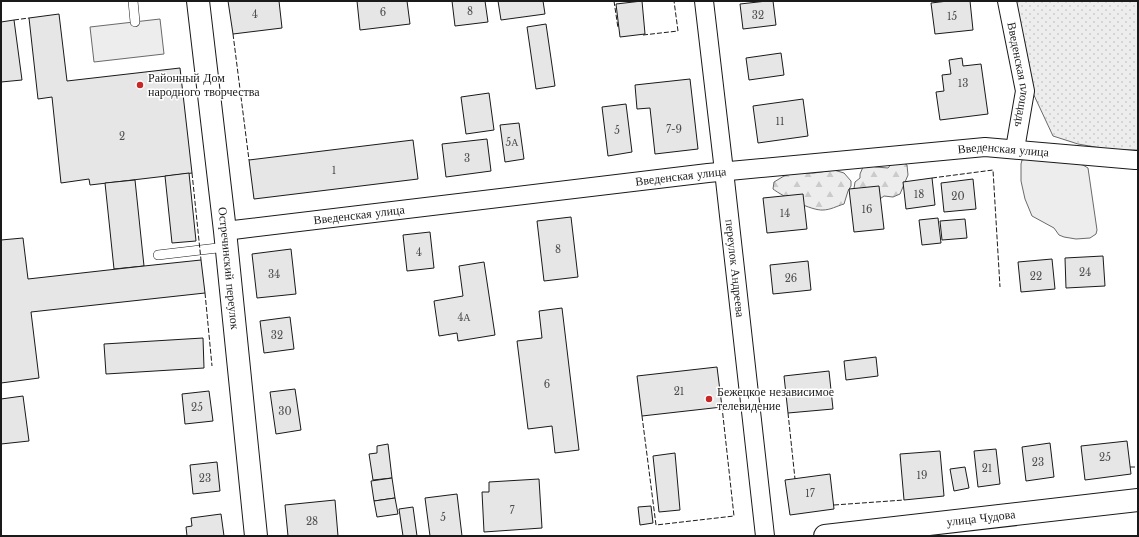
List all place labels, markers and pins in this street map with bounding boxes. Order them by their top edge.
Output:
place label: Районный Дом народного творчества [148,70,260,99]
marker: Районный Дом народного творчества [135,80,145,90]
place label: Бежецкое независимое телевидение [717,384,834,413]
marker: Бежецкое независимое телевидение [704,394,714,404]

